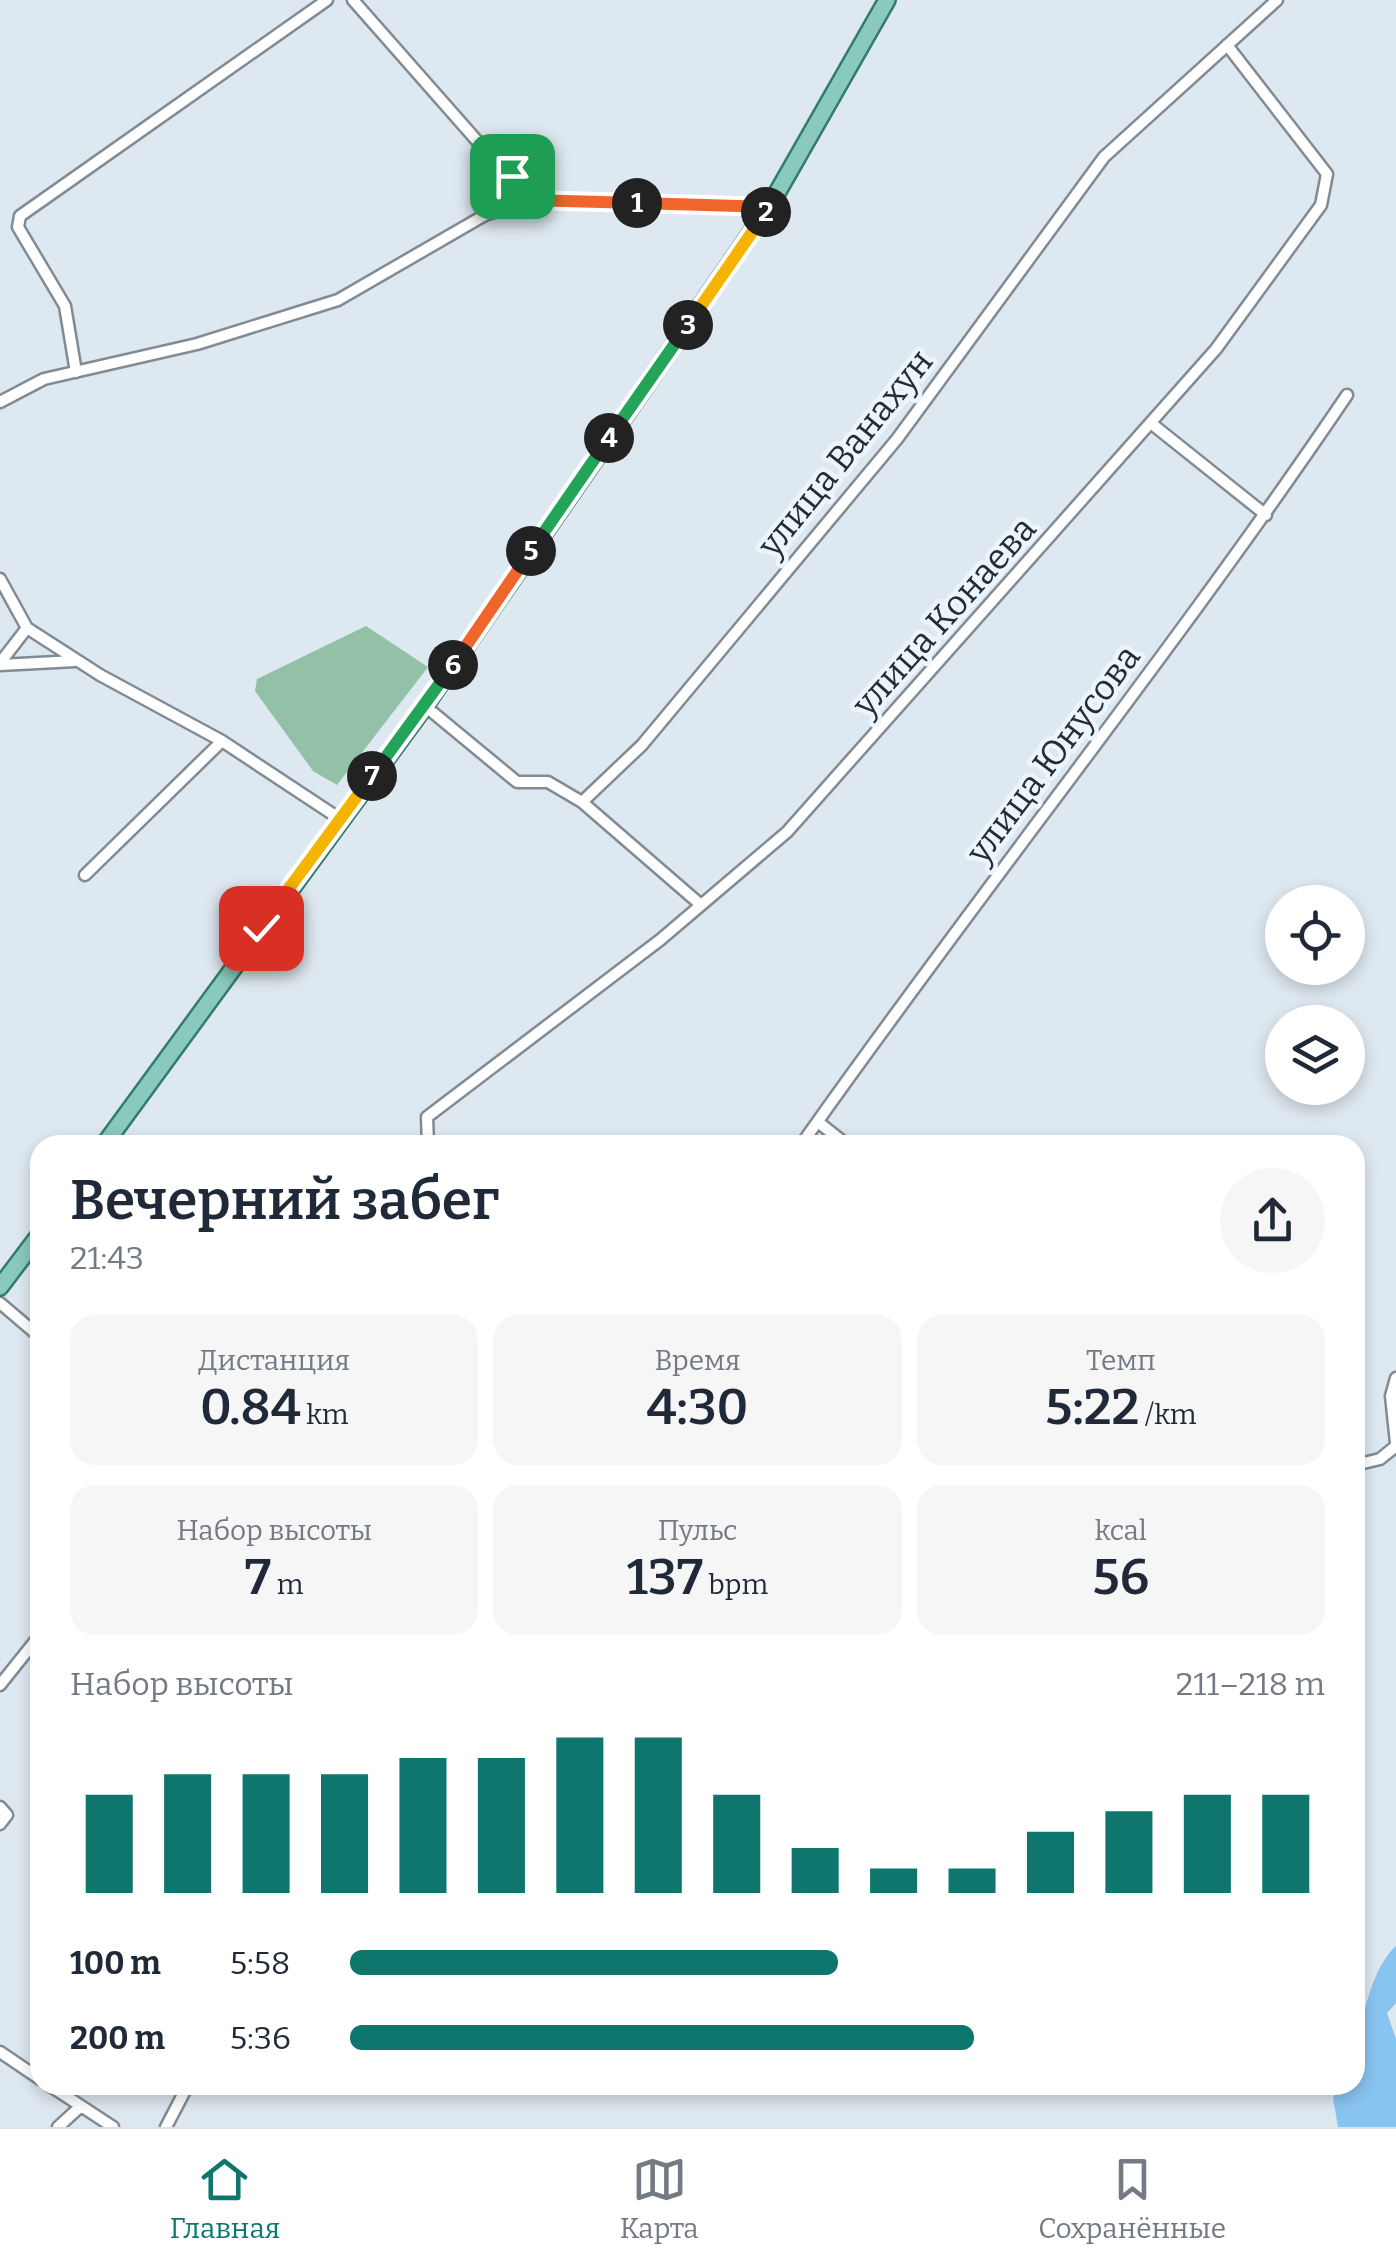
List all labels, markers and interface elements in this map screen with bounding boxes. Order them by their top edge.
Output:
pin [470,134,555,219]
icon: arrive [485,149,540,204]
pin: 1 [612,178,662,228]
text: 1 [631,186,643,219]
pin: 2 [741,187,791,237]
text: 2 [758,195,774,228]
pin: 3 [663,300,713,350]
text: 3 [680,308,696,341]
street label: улица Ванахун [748,341,941,566]
pin: 4 [584,413,634,463]
text: 4 [600,421,618,454]
street label: улица Конаева [843,508,1045,725]
pin: 5 [506,526,556,576]
text: 5 [523,534,539,567]
street label: улица Юнусова [957,637,1149,872]
pin: 6 [428,640,478,690]
text: 6 [445,648,461,681]
pin: 7 [347,751,397,801]
text: 7 [364,759,380,792]
map controls [1265,885,1365,1105]
button: locate [1265,885,1365,985]
pin [219,886,304,971]
icon: check [234,901,289,956]
button: layers [1265,1005,1365,1105]
text: Вечерний забег [70,1168,499,1234]
button: share [1220,1168,1325,1273]
text: 21:43 [70,1239,144,1277]
text: Дистанция [198,1344,350,1377]
text: Время [654,1344,741,1377]
text: Темп [1086,1344,1156,1377]
text: 0.84 [200,1377,301,1437]
text: 4:30 [647,1377,748,1437]
text: 5:22 [1045,1377,1139,1437]
text: km [301,1398,348,1431]
text: /km [1139,1398,1196,1431]
text: Набор высоты [176,1514,372,1547]
text: Пульс [658,1514,737,1547]
text: kcal [1095,1514,1147,1547]
text: 7 [245,1547,271,1607]
text: 137 [627,1547,703,1607]
text: 56 [1093,1547,1149,1607]
text: m [271,1568,303,1601]
text: bpm [703,1568,768,1601]
text: Набор высоты [70,1665,294,1703]
text: 211–218 m [1176,1665,1325,1703]
text: 100 m [70,1944,161,1982]
text: 5:58 [230,1944,290,1982]
text: 200 m [70,2019,165,2057]
text: 5:36 [230,2019,291,2057]
tab: Главная [170,2152,280,2245]
tab: Карта [620,2152,699,2245]
tab: Сохранённые [1038,2152,1226,2245]

